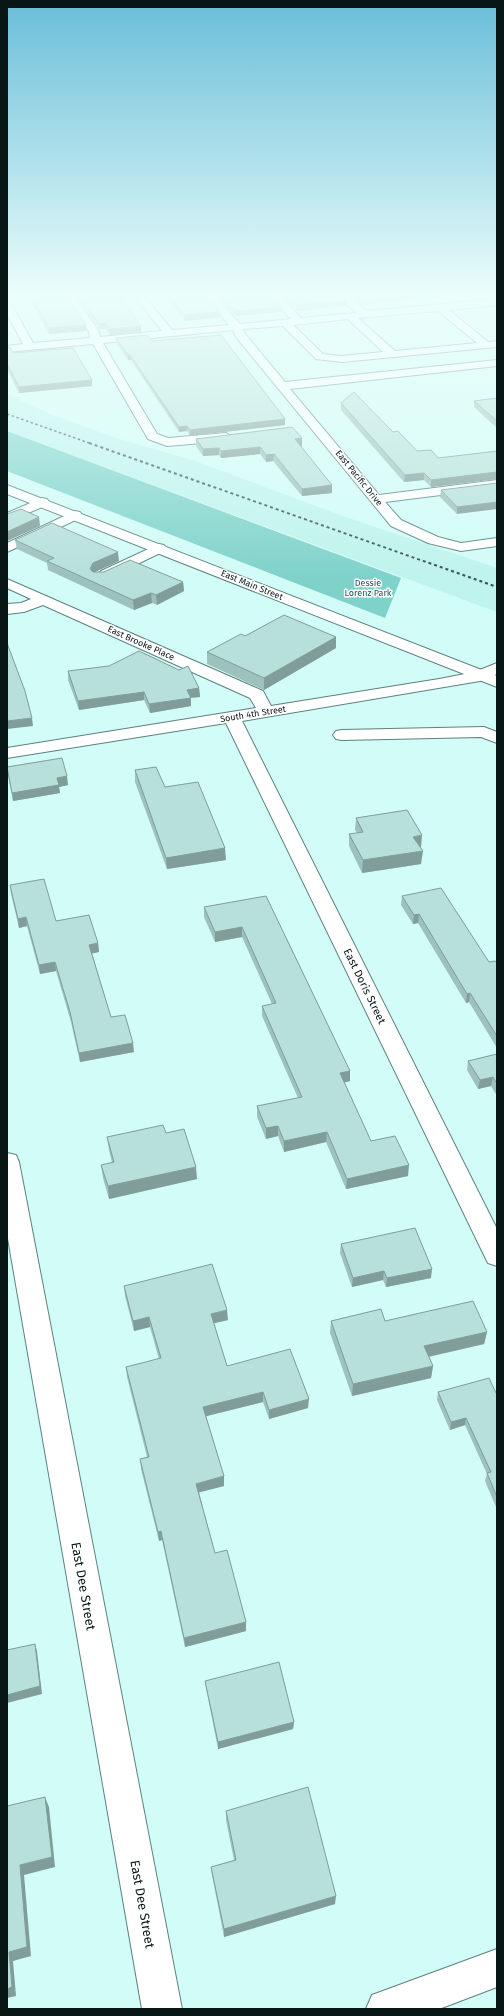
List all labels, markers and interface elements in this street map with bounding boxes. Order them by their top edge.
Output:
street label: East Pacific Drive [333,448,385,508]
street label: East Main Street [220,568,285,602]
park label: Dessie Lorenz Park [345,578,392,598]
street label: East Brooke Place [106,624,176,662]
street label: South 4th Street [219,704,287,724]
street label: East Doris Street [341,946,388,1026]
street label: East Dee Street [68,1541,99,1632]
street label: East Dee Street [127,1859,158,1950]

